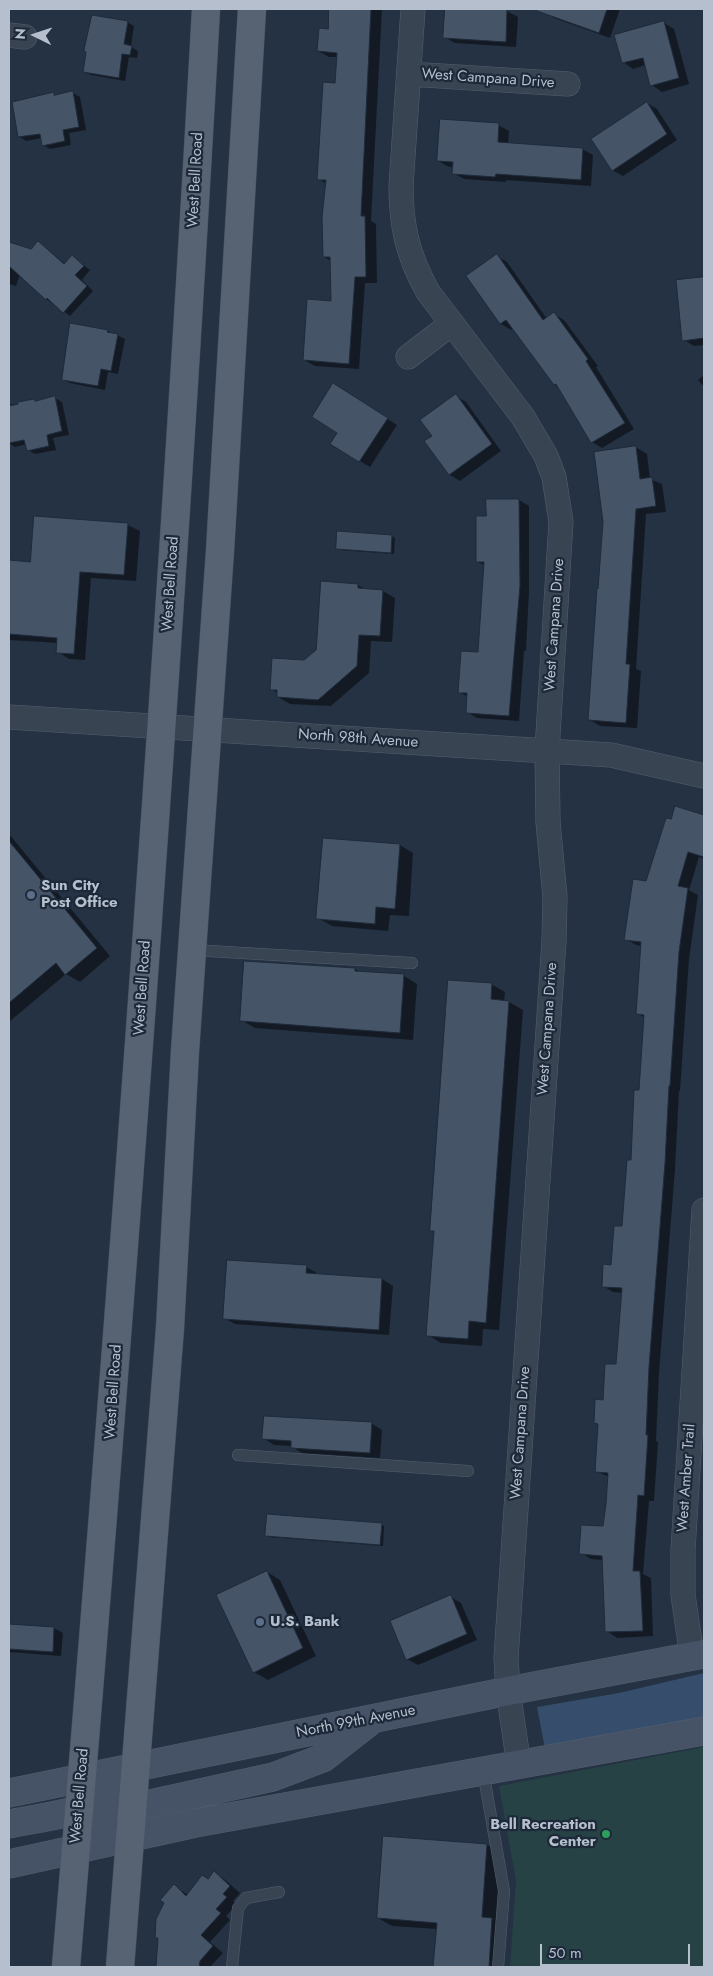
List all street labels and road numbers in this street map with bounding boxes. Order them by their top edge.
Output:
street label: West Campana Drive [421,65,555,93]
street label: West Bell Road [185,132,207,228]
street label: West Bell Road [159,536,183,632]
street label: West Campana Drive [541,558,569,692]
street label: North 98th Avenue [297,726,419,752]
street label: West Bell Road [131,940,155,1036]
street label: West Campana Drive [534,962,562,1096]
street label: West Bell Road [102,1344,126,1440]
street label: West Campana Drive [507,1366,535,1500]
street label: West Amber Trail [674,1423,700,1533]
street label: North 99th Avenue [295,1702,417,1742]
street label: West Bell Road [67,1748,93,1844]

